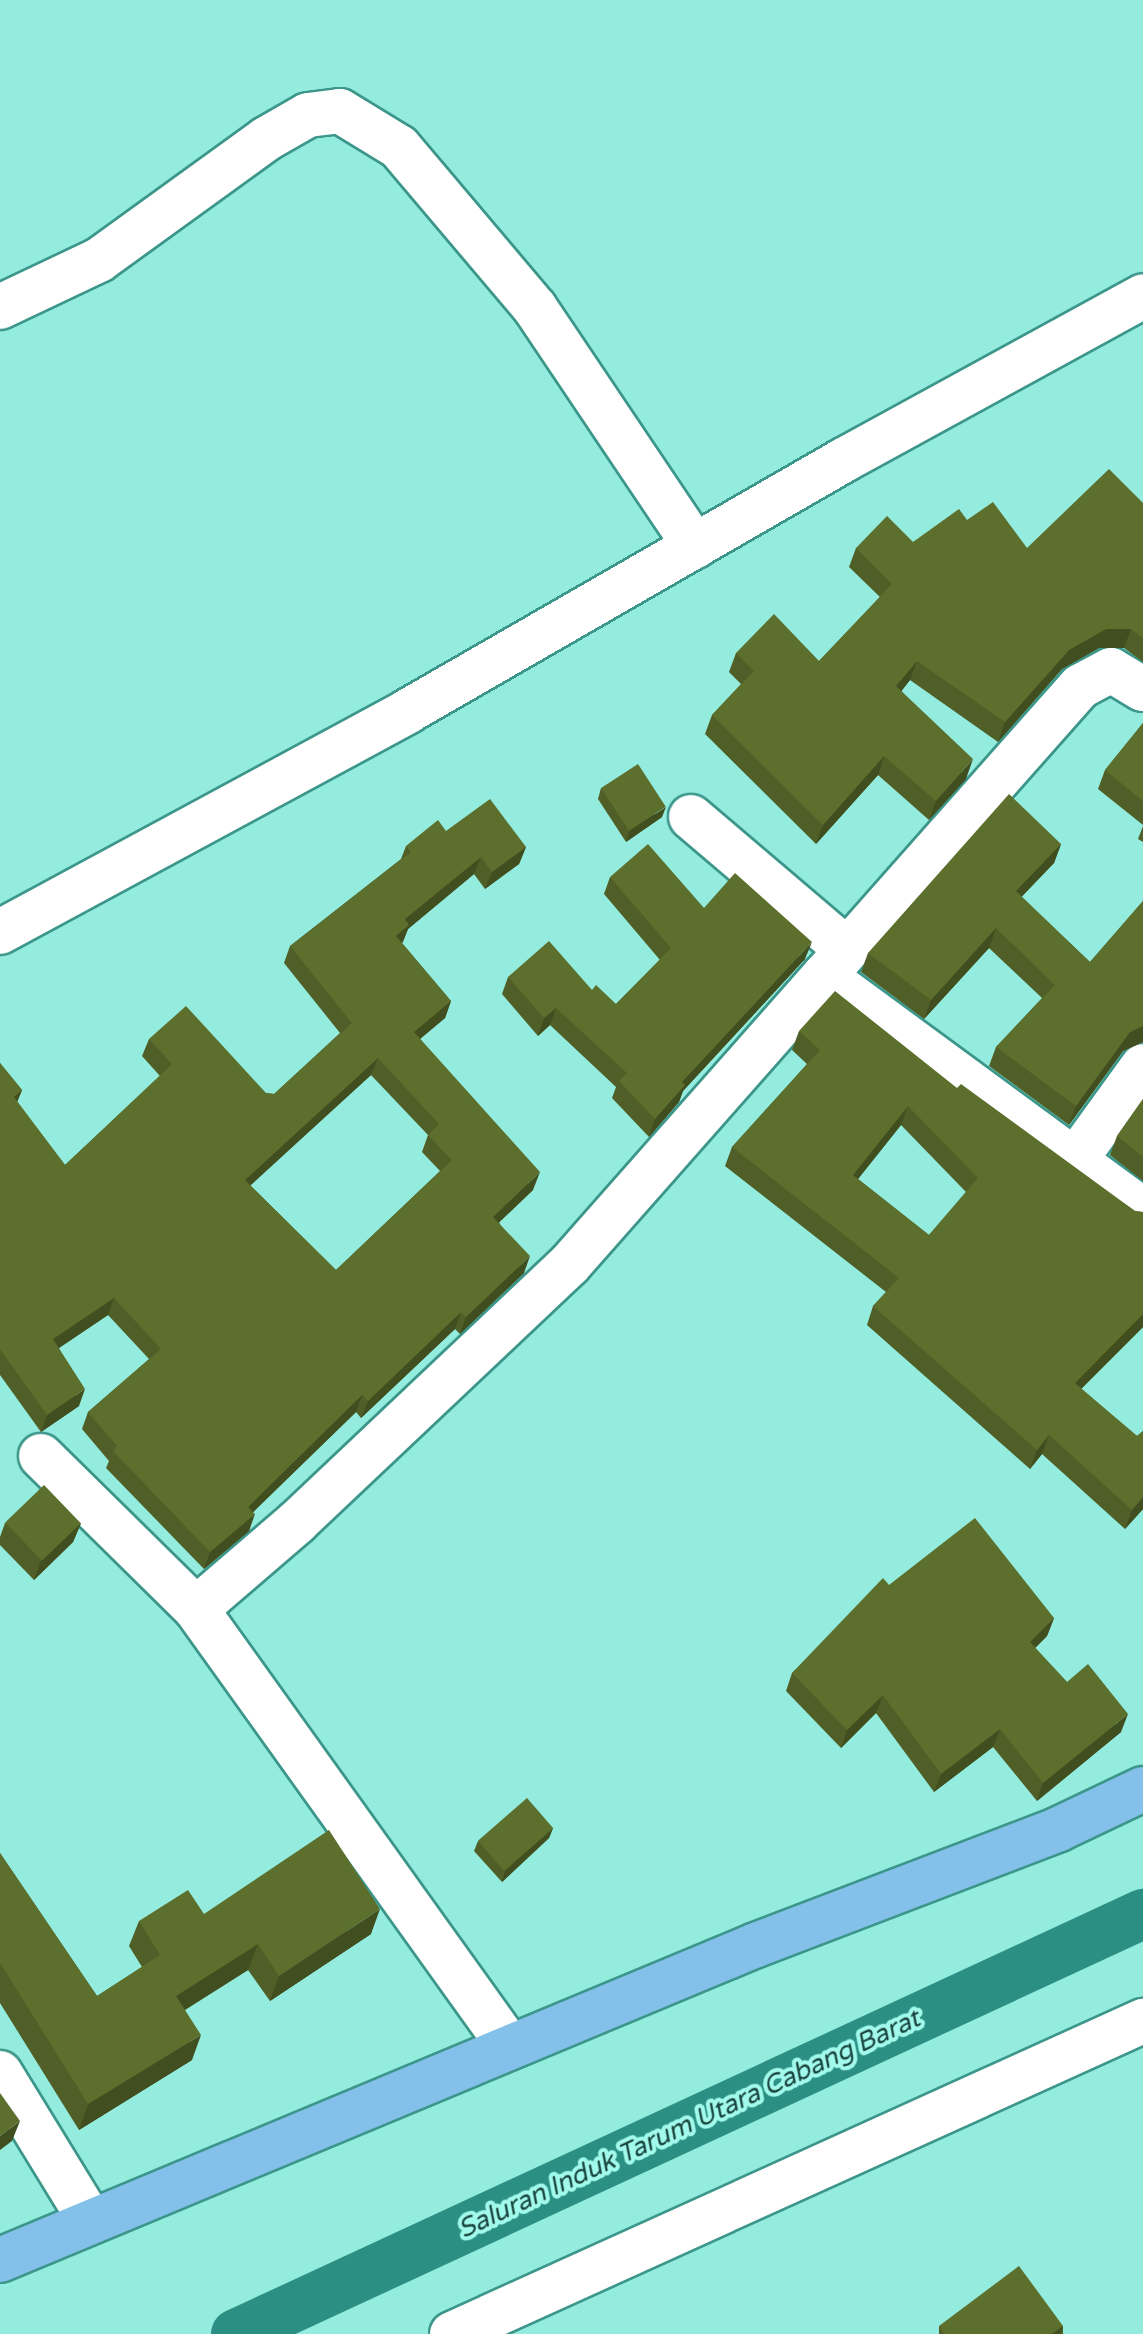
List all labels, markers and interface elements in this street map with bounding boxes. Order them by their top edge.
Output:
water label: Saluran Induk Tarum Utara Cabang Barat [453,2003,925,2245]

